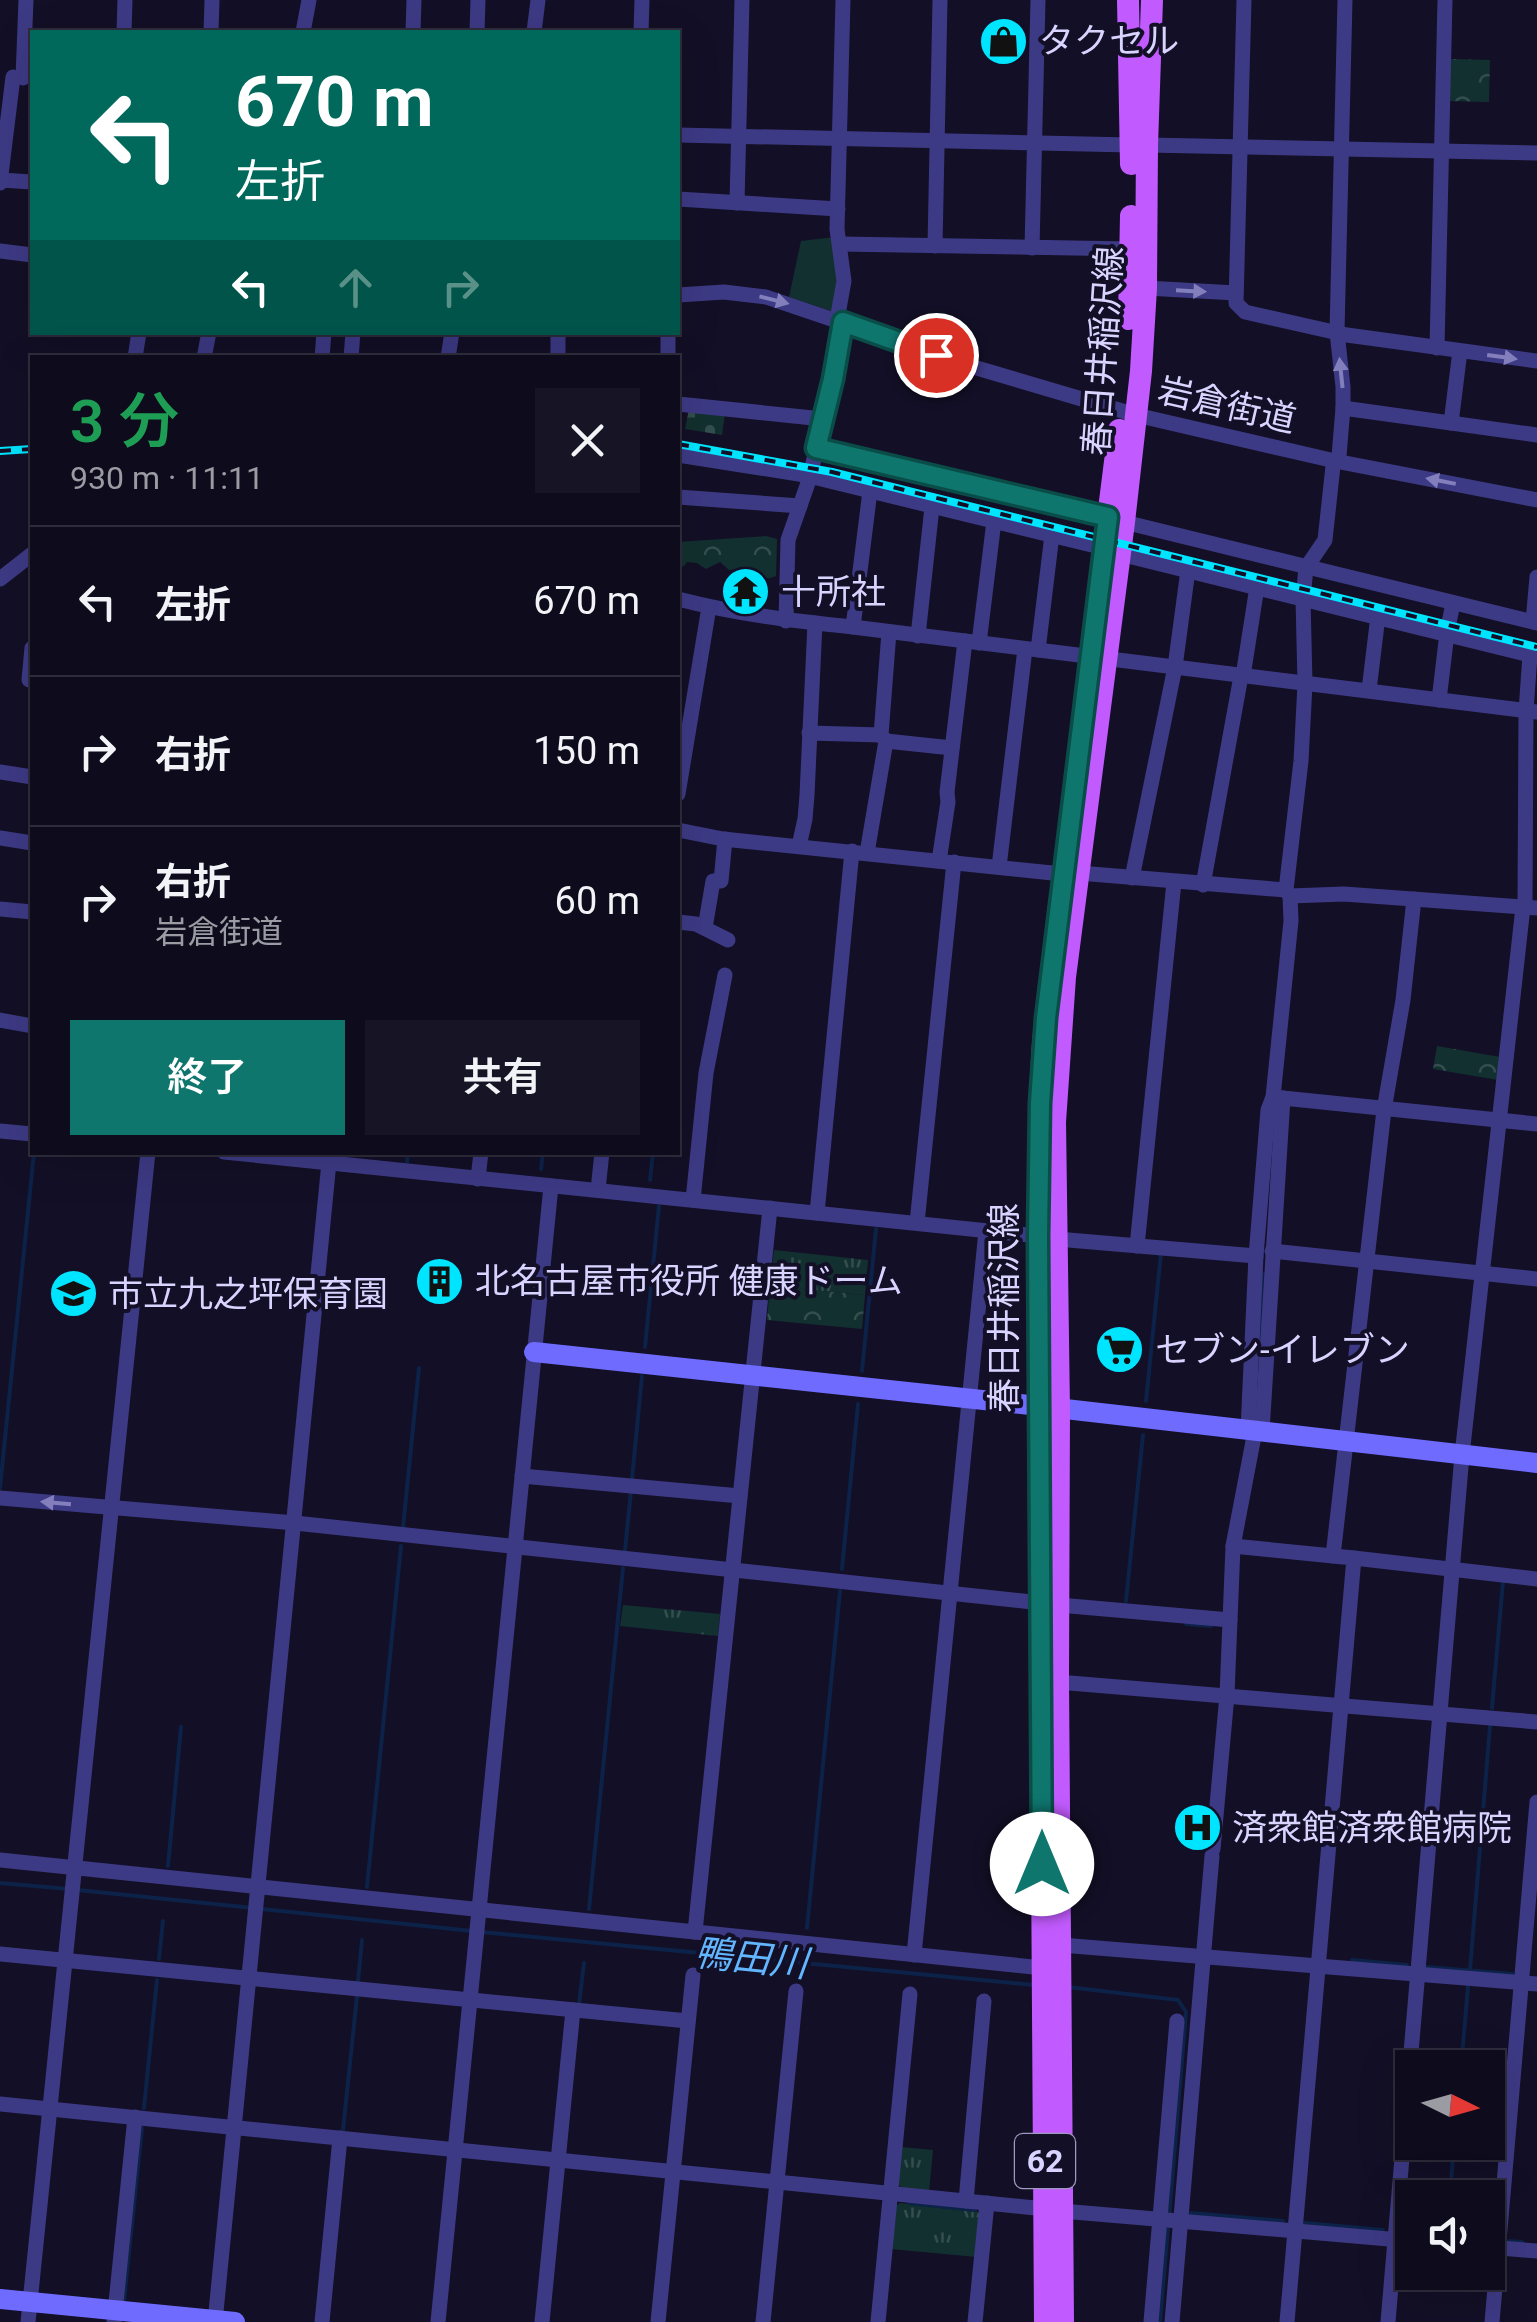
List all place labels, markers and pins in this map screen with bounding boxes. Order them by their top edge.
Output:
shop icon: タクセル [978,15,1030,67]
place label: タクセル [1039,21,1179,62]
pin [894,313,979,398]
temple icon: 十所社 [720,566,772,618]
place label: 十所社 [781,572,886,613]
building icon: 北名古屋市役所 健康ドーム [414,1255,466,1307]
place label: 北名古屋市役所 健康ドーム [475,1261,903,1302]
school or university icon: 市立九之坪保育園 [47,1268,99,1320]
place label: 市立九之坪保育園 [108,1274,388,1315]
supermarket icon: セブン-イレブン [1094,1324,1146,1376]
place label: セブン-イレブン [1155,1330,1410,1371]
hospital icon: 済衆館済衆館病院 [1171,1802,1223,1854]
place label: 済衆館済衆館病院 [1232,1808,1512,1849]

